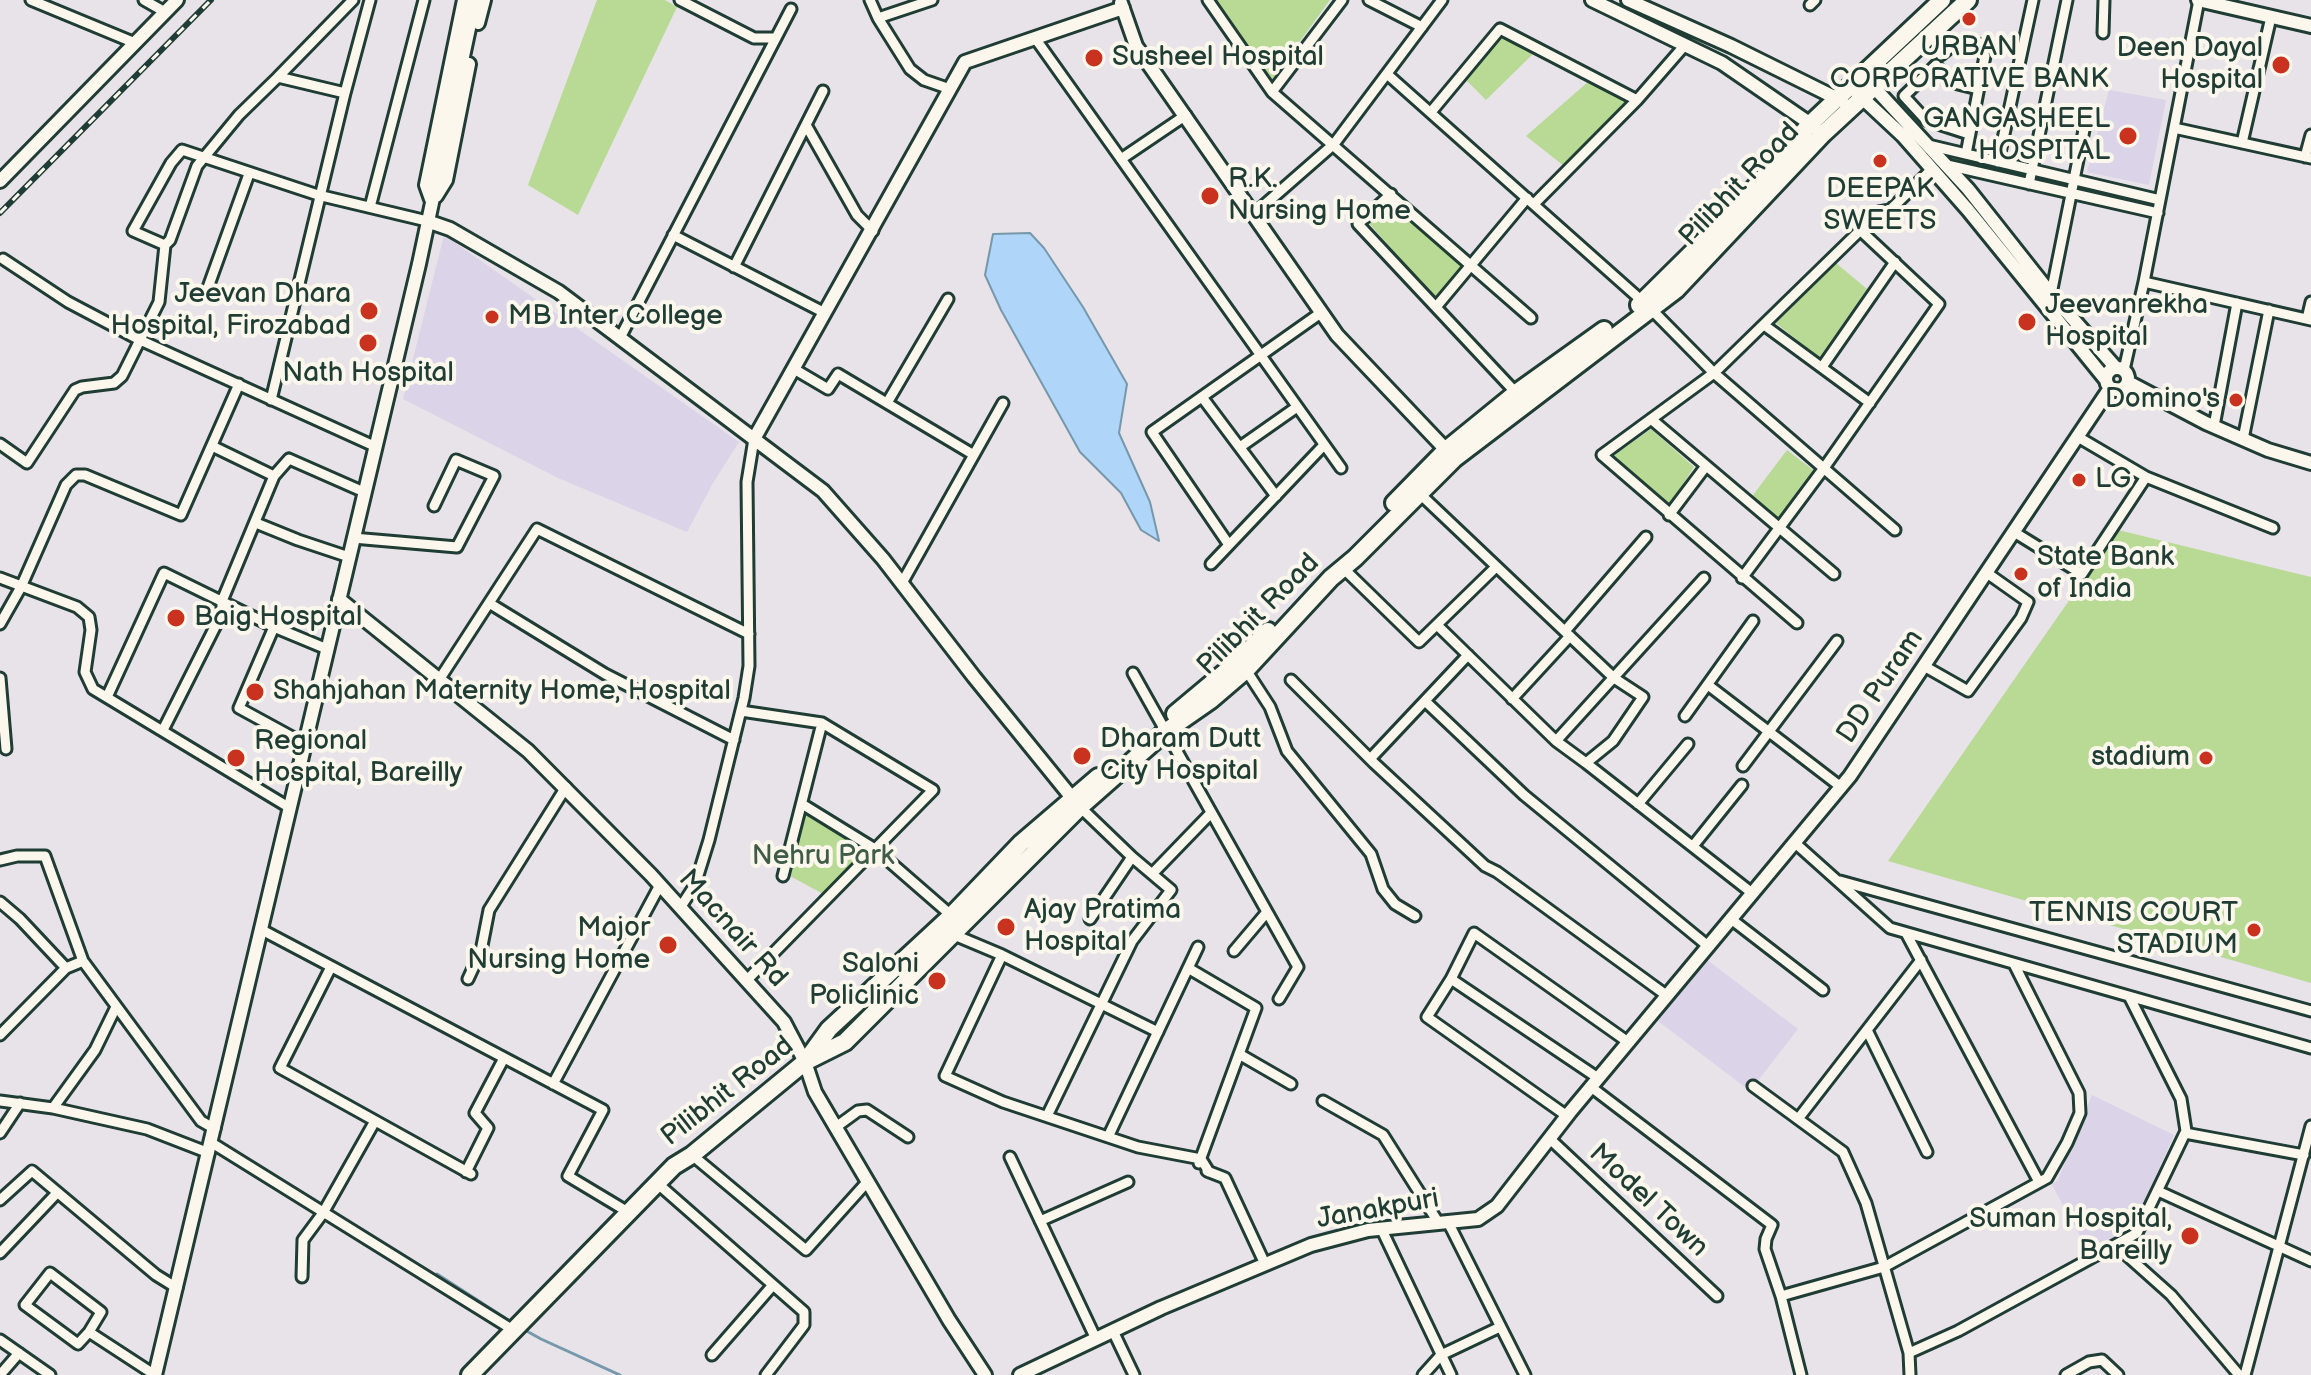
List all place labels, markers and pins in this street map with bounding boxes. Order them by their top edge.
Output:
marker: URBAN CORPORATIVE BANK [1960,10,1978,28]
place label: URBAN CORPORATIVE BANK [1830,31,2108,97]
place label: Deen Dayal Hospital [2117,32,2263,98]
place label: Susheel Hospital [1112,41,1324,75]
marker: Susheel Hospital [1083,47,1105,69]
marker: Deen Dayal Hospital [2270,54,2292,76]
place label: GANGASHEEL HOSPITAL [1923,103,2110,169]
marker: GANGASHEEL HOSPITAL [2117,125,2139,147]
marker: DEEPAK SWEETS [1871,152,1889,170]
place label: R.K. Nursing Home [1228,163,1411,229]
place label: DEEPAK SWEETS [1823,173,1937,239]
marker: R.K. Nursing Home [1199,185,1221,207]
place label: Jeevan Dhara Hospital, Firozabad [110,278,351,344]
place label: Jeevanrekha Hospital [2045,289,2208,355]
marker: Jeevan Dhara Hospital, Firozabad [358,300,380,322]
place label: MB Inter College [508,300,723,334]
marker: MB Inter College [483,308,501,326]
marker: Jeevanrekha Hospital [2016,311,2038,333]
marker: Nath Hospital [357,332,379,354]
place label: Nath Hospital [282,357,454,391]
place label: Domino's [2105,383,2220,417]
marker: Domino's [2227,391,2245,409]
place label: LG [2095,463,2131,497]
marker: LG [2070,471,2088,489]
place label: State Bank of India [2037,541,2174,607]
marker: State Bank of India [2012,565,2030,583]
place label: Baig Hospital [194,601,362,635]
marker: Baig Hospital [165,607,187,629]
place label: Shahjahan Maternity Home, Hospital [273,675,731,709]
marker: Shahjahan Maternity Home, Hospital [244,681,266,703]
place label: Dharam Dutt City Hospital [1100,723,1261,789]
place label: Regional Hospital, Bareilly [254,725,462,791]
place label: stadium [2091,741,2190,775]
marker: Dharam Dutt City Hospital [1071,745,1093,767]
marker: Regional Hospital, Bareilly [225,747,247,769]
marker: stadium [2197,749,2215,767]
place label: Ajay Pratima Hospital [1024,894,1181,960]
place label: TENNIS COURT STADIUM [2029,897,2238,963]
place label: Major Nursing Home [467,912,650,978]
marker: Ajay Pratima Hospital [995,916,1017,938]
marker: TENNIS COURT STADIUM [2245,921,2263,939]
marker: Major Nursing Home [657,934,679,956]
place label: Saloni Policlinic [809,948,919,1014]
marker: Saloni Policlinic [926,970,948,992]
place label: Suman Hospital, Bareilly [1969,1203,2172,1269]
marker: Suman Hospital, Bareilly [2179,1225,2201,1247]

